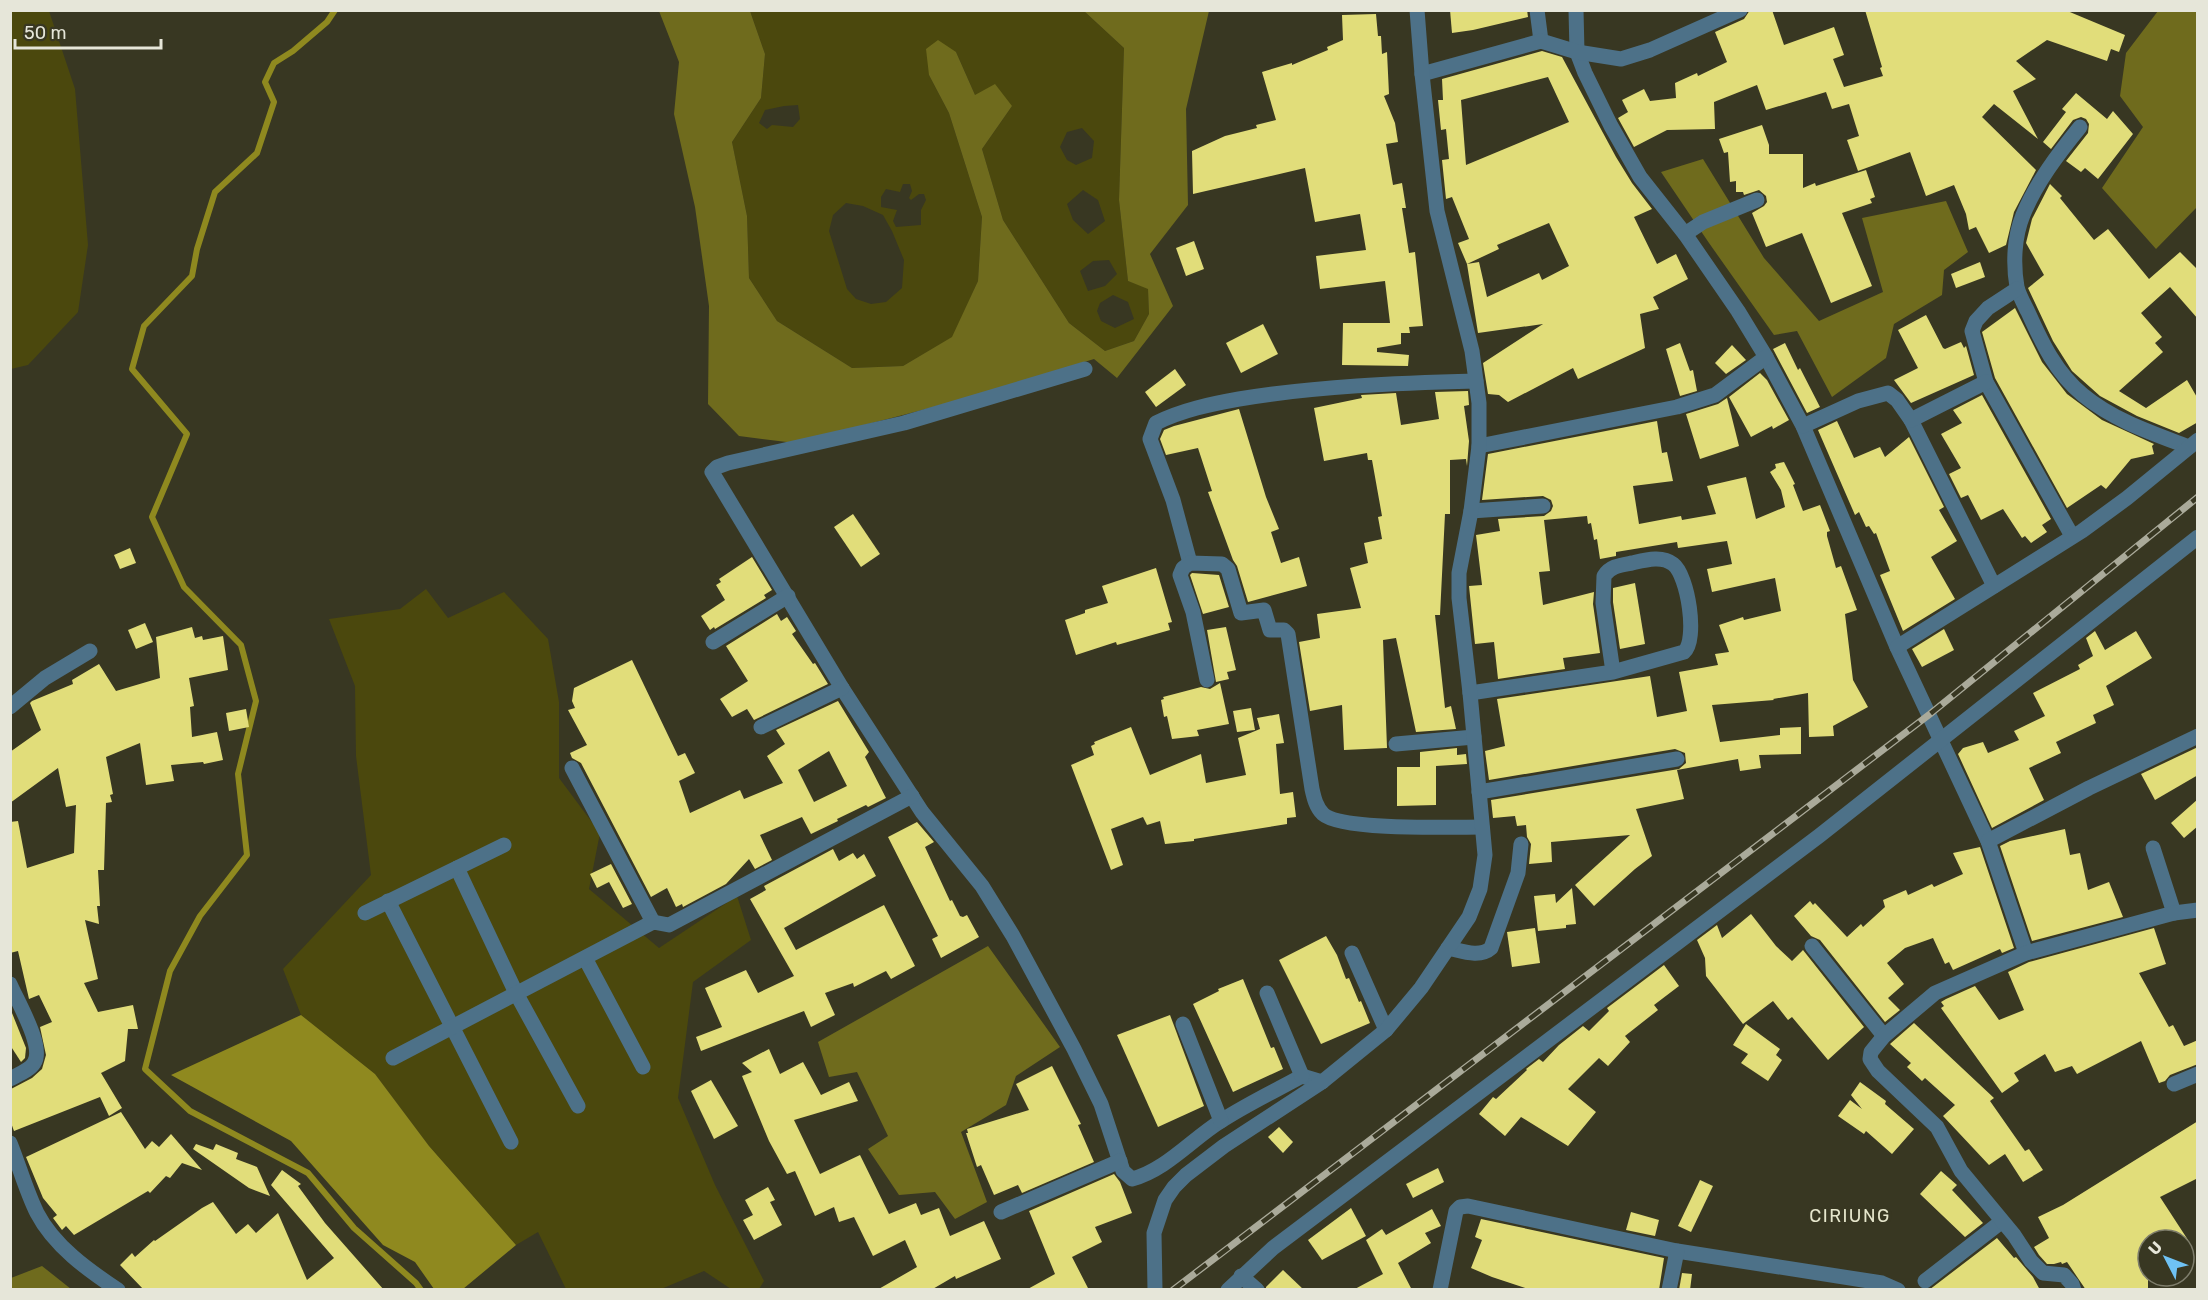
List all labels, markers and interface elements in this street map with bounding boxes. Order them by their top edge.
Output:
scale bar [15,12,160,50]
text: 50 m [24,22,67,44]
district label: CIRIUNG [1809,1205,1891,1227]
north arrow [2136,1228,2196,1288]
text: U [2144,1238,2166,1259]

